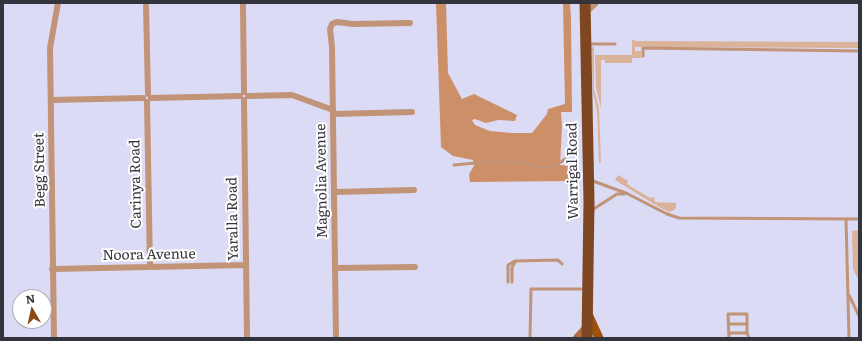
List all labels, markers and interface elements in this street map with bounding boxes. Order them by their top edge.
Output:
street label: Warrigal Road [564,122,582,220]
street label: Magnolia Avenue [313,123,331,239]
street label: Begg Street [31,132,49,208]
street label: Carinya Road [127,139,145,229]
street label: Yaralla Road [224,177,242,261]
street label: Noora Avenue [102,246,196,264]
north arrow [12,289,52,329]
text: N [24,290,36,307]

